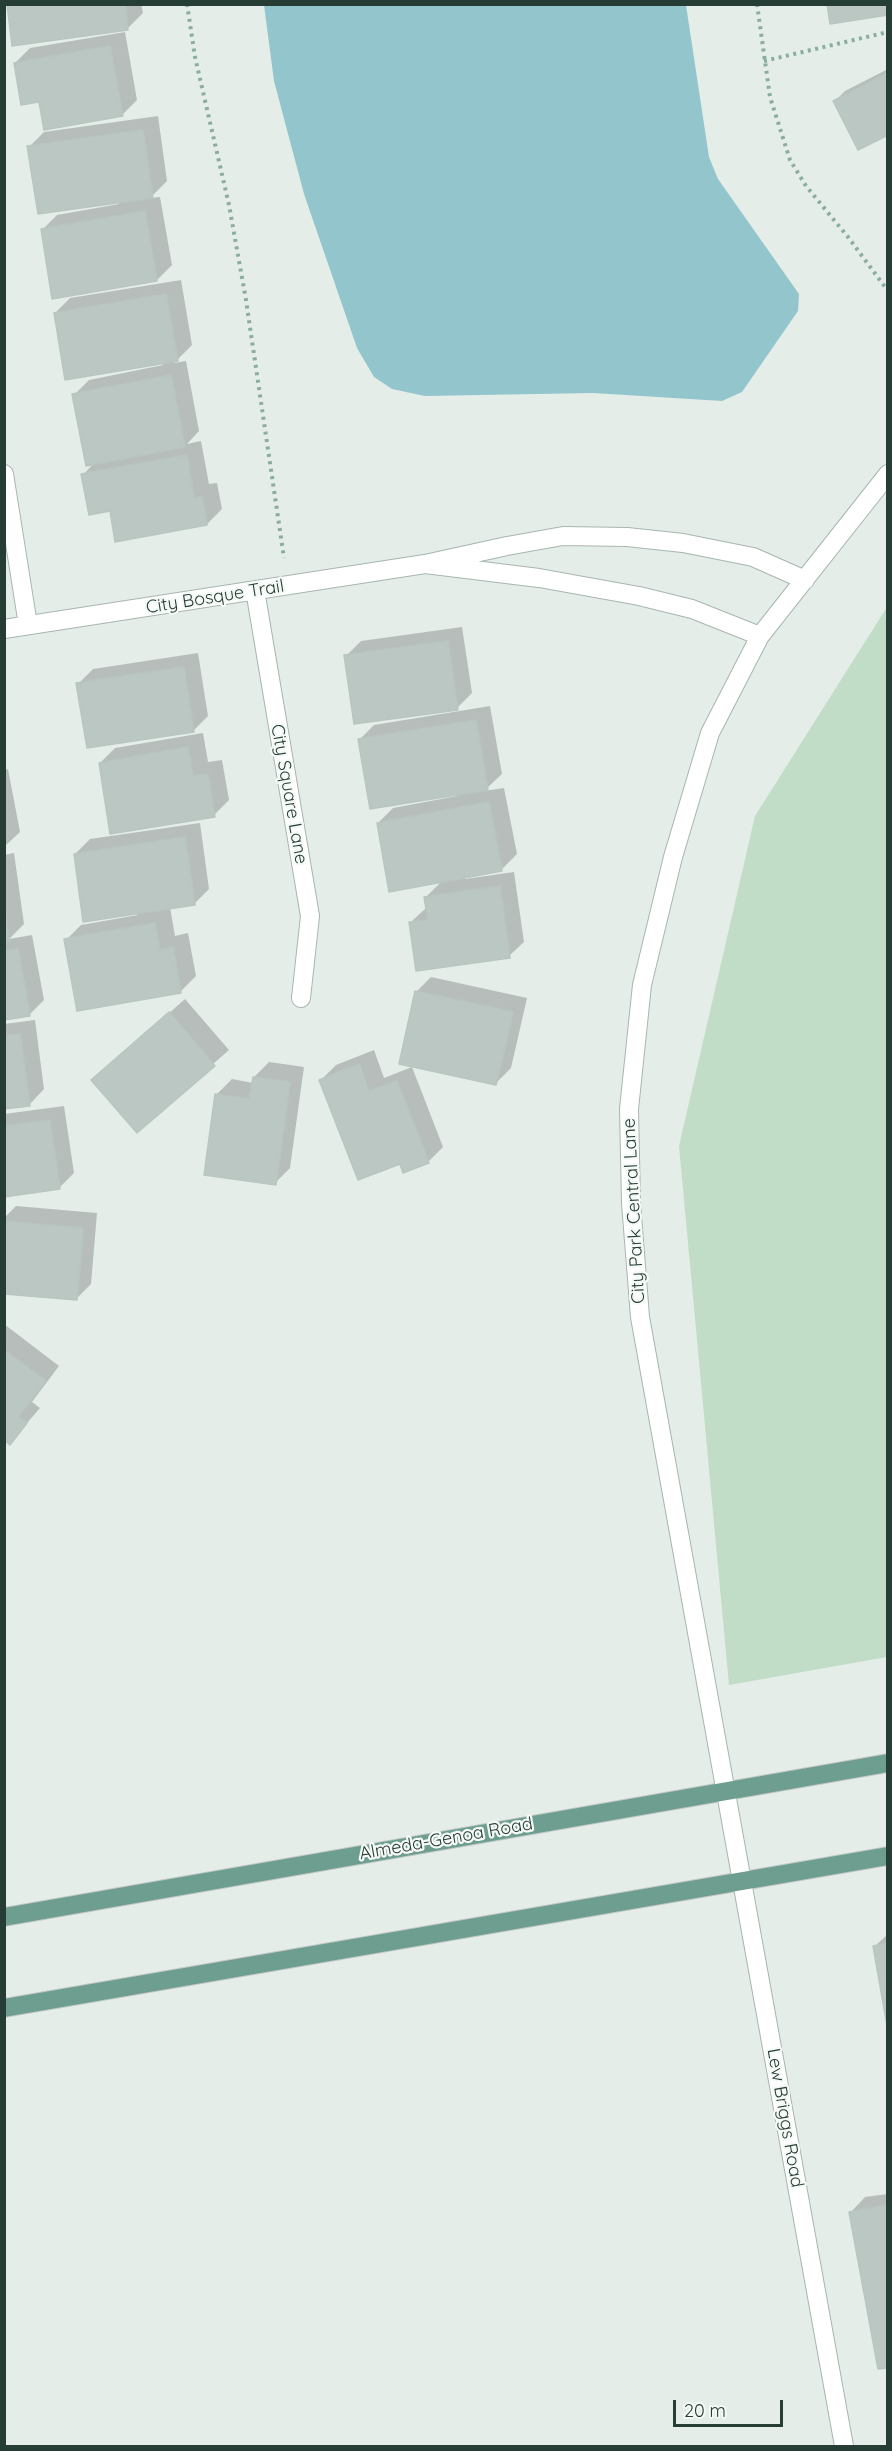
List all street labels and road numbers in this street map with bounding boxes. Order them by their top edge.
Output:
street label: City Bosque Trail [144,575,286,619]
street label: City Square Lane [266,722,312,866]
street label: City Park Central Lane [618,1118,650,1304]
street label: Almeda-Genoa Road [358,1813,534,1865]
street label: Lew Briggs Road [762,2047,808,2189]

